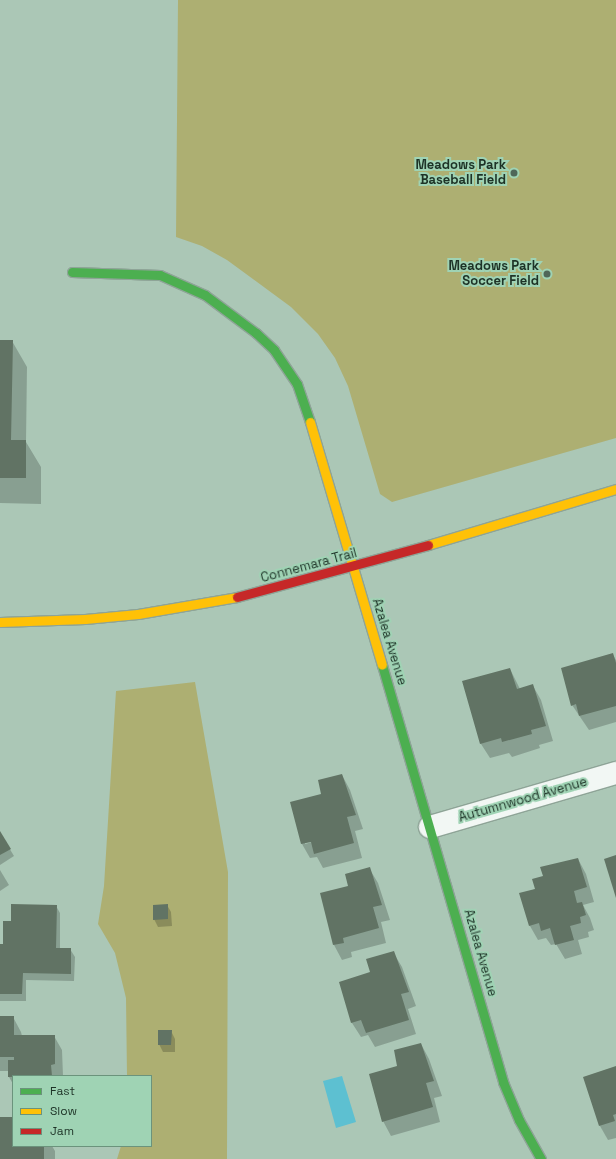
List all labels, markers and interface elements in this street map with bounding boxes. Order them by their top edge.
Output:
place label: Meadows Park Baseball Field [415,158,506,189]
marker: Meadows Park Baseball Field [509,168,519,178]
place label: Meadows Park Soccer Field [448,259,539,290]
marker: Meadows Park Soccer Field [542,269,552,279]
street label: Connemara Trail [259,546,359,586]
street label: Azalea Avenue [368,597,410,687]
street label: Autumnwood Avenue [457,774,589,826]
street label: Azalea Avenue [460,908,500,998]
legend [12,1075,152,1147]
text: Fast [50,1083,75,1099]
text: Slow [50,1103,77,1119]
text: Jam [50,1123,74,1139]

